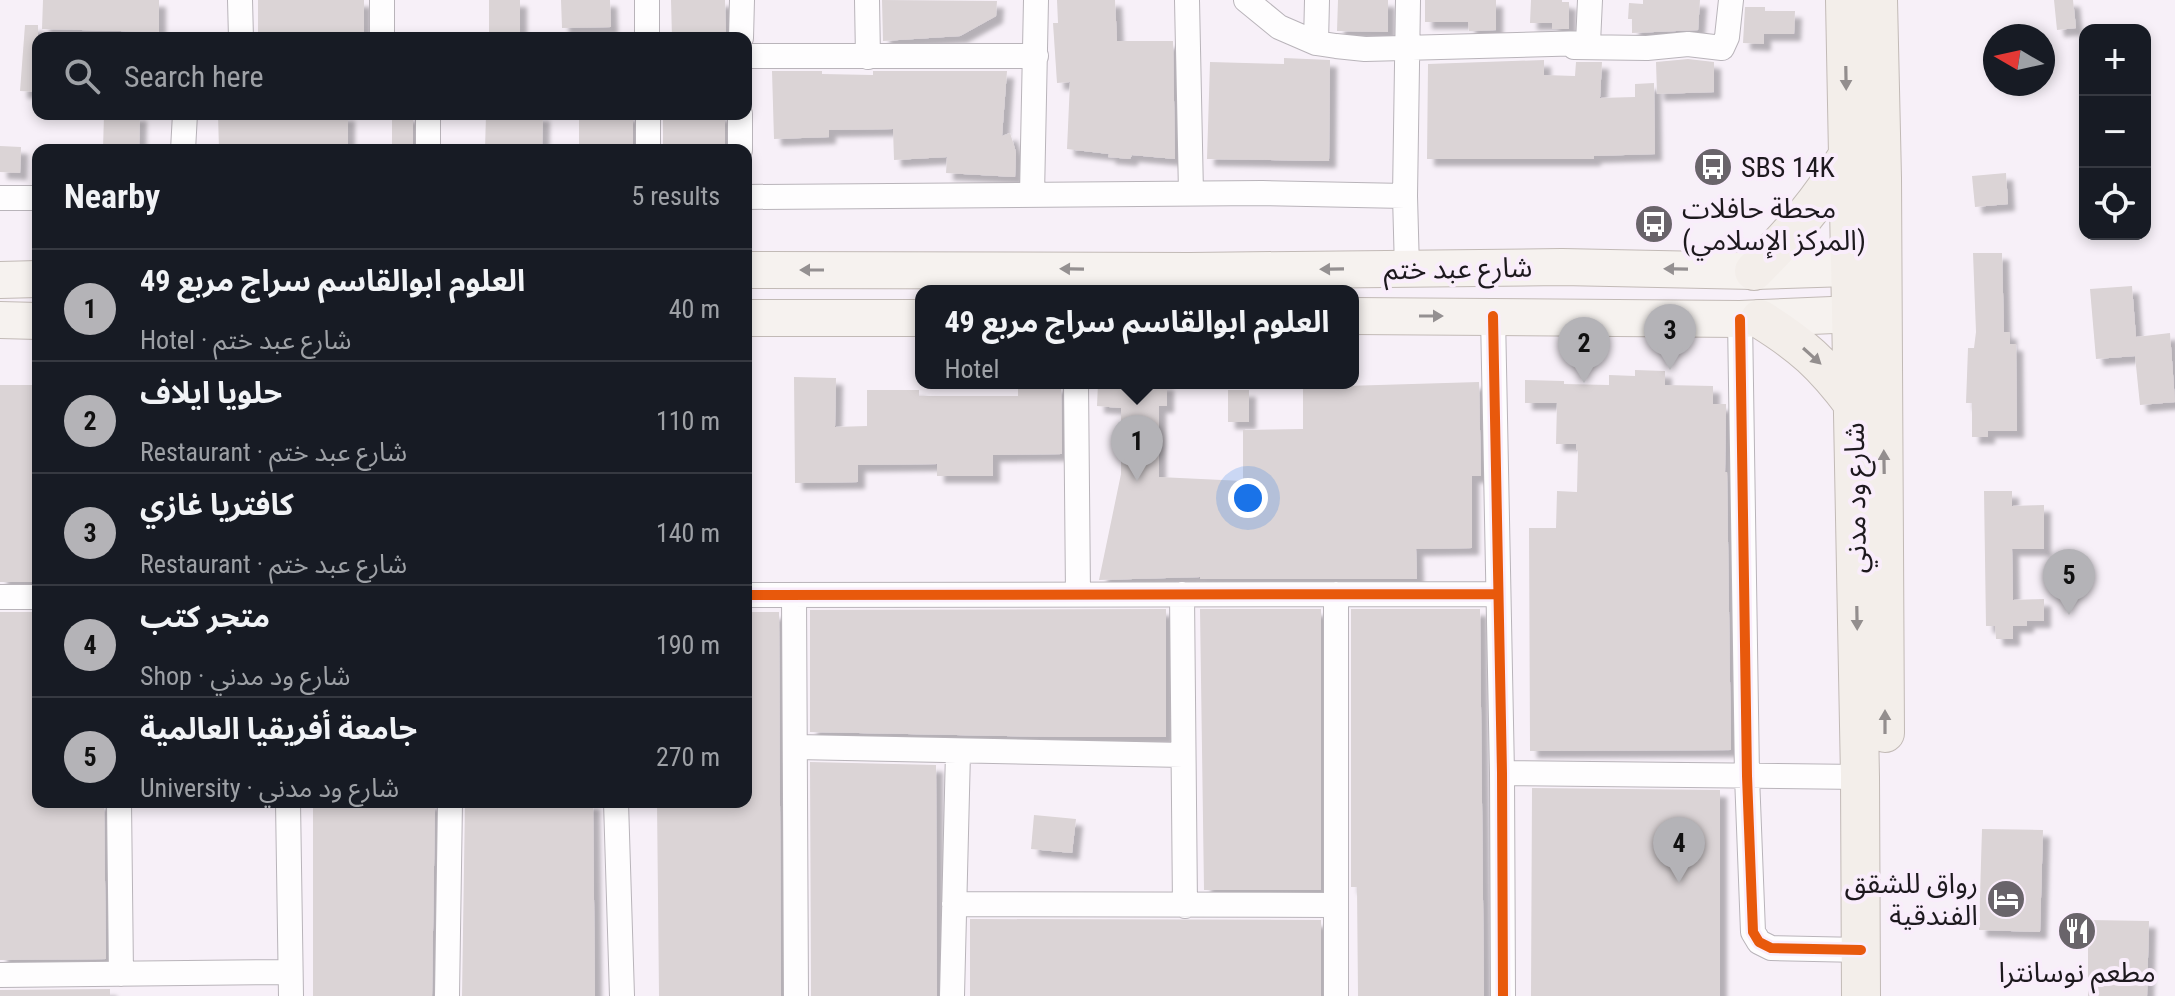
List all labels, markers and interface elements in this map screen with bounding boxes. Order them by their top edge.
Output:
north arrow [1983,24,2055,96]
map controls [2079,24,2151,240]
button: + [2079,24,2151,96]
search box [32,32,752,120]
icon: search [60,54,104,98]
text: Search here [124,59,264,94]
one-way arrow [1840,66,1853,91]
button: − [2079,96,2151,168]
bus stop icon: SBS 14K [1692,146,1734,188]
place label: SBS 14K [1741,151,1835,184]
button: locate [2079,168,2151,240]
text: Nearby [64,176,160,216]
text: 5 results [631,181,720,211]
place label: محطة حافلات (المركز الإسلامي) [1682,192,1866,261]
bus stop icon: محطة حافلات (المركز الإسلامي) [1633,203,1675,245]
street label: شارع عبد ختم [1383,251,1533,291]
text: العلوم ابوالقاسم سراج مربع 49 [140,263,525,298]
one-way arrow [1059,263,1084,275]
one-way arrow [1319,263,1344,275]
one-way arrow [1663,263,1688,275]
one-way arrow [799,264,824,276]
popup [915,285,1359,389]
text: 1 [83,294,97,324]
text: 40 m [669,294,720,324]
text: العلوم ابوالقاسم سراج مربع 49 [944,304,1330,339]
pin: 3 [1644,304,1696,370]
one-way arrow [1419,310,1444,322]
pin: 2 [1558,317,1610,383]
text: Hotel · شارع عبد ختم [140,325,351,355]
one-way arrow [1803,346,1822,364]
text: Hotel [944,354,999,384]
text: حلويا ايلاف [140,375,282,410]
text: 2 [83,406,97,436]
text: 110 m [656,406,720,436]
pin: 1 [1111,415,1163,481]
street label: شارع ود مدني [1838,422,1878,574]
text: Restaurant · شارع عبد ختم [140,437,407,467]
one-way arrow [1878,449,1890,474]
your location [1228,478,1268,518]
text: كافتريا غازي [140,487,294,522]
text: 3 [83,518,97,548]
text: 140 m [656,518,720,548]
text: Restaurant · شارع عبد ختم [140,549,407,579]
pin: 5 [2043,549,2095,615]
text: متجر كتب [140,599,270,634]
one-way arrow [1851,606,1863,631]
text: 4 [83,630,97,660]
text: 190 m [656,630,720,660]
text: Shop · شارع ود مدني [140,661,350,691]
one-way arrow [1879,709,1891,734]
text: جامعة أفريقيا العالمية [140,711,417,746]
text: 5 [83,742,97,772]
text: 270 m [656,742,720,772]
text: University · شارع ود مدني [140,773,399,803]
pin: 4 [1653,817,1705,883]
place label: رواق للشقق الفندقية [1844,867,1978,932]
hotel icon: رواق للشقق الفندقية [1985,878,2027,920]
restaurant icon: مطعم نوسانترا [2056,910,2098,952]
place label: مطعم نوسانترا [1998,956,2156,994]

